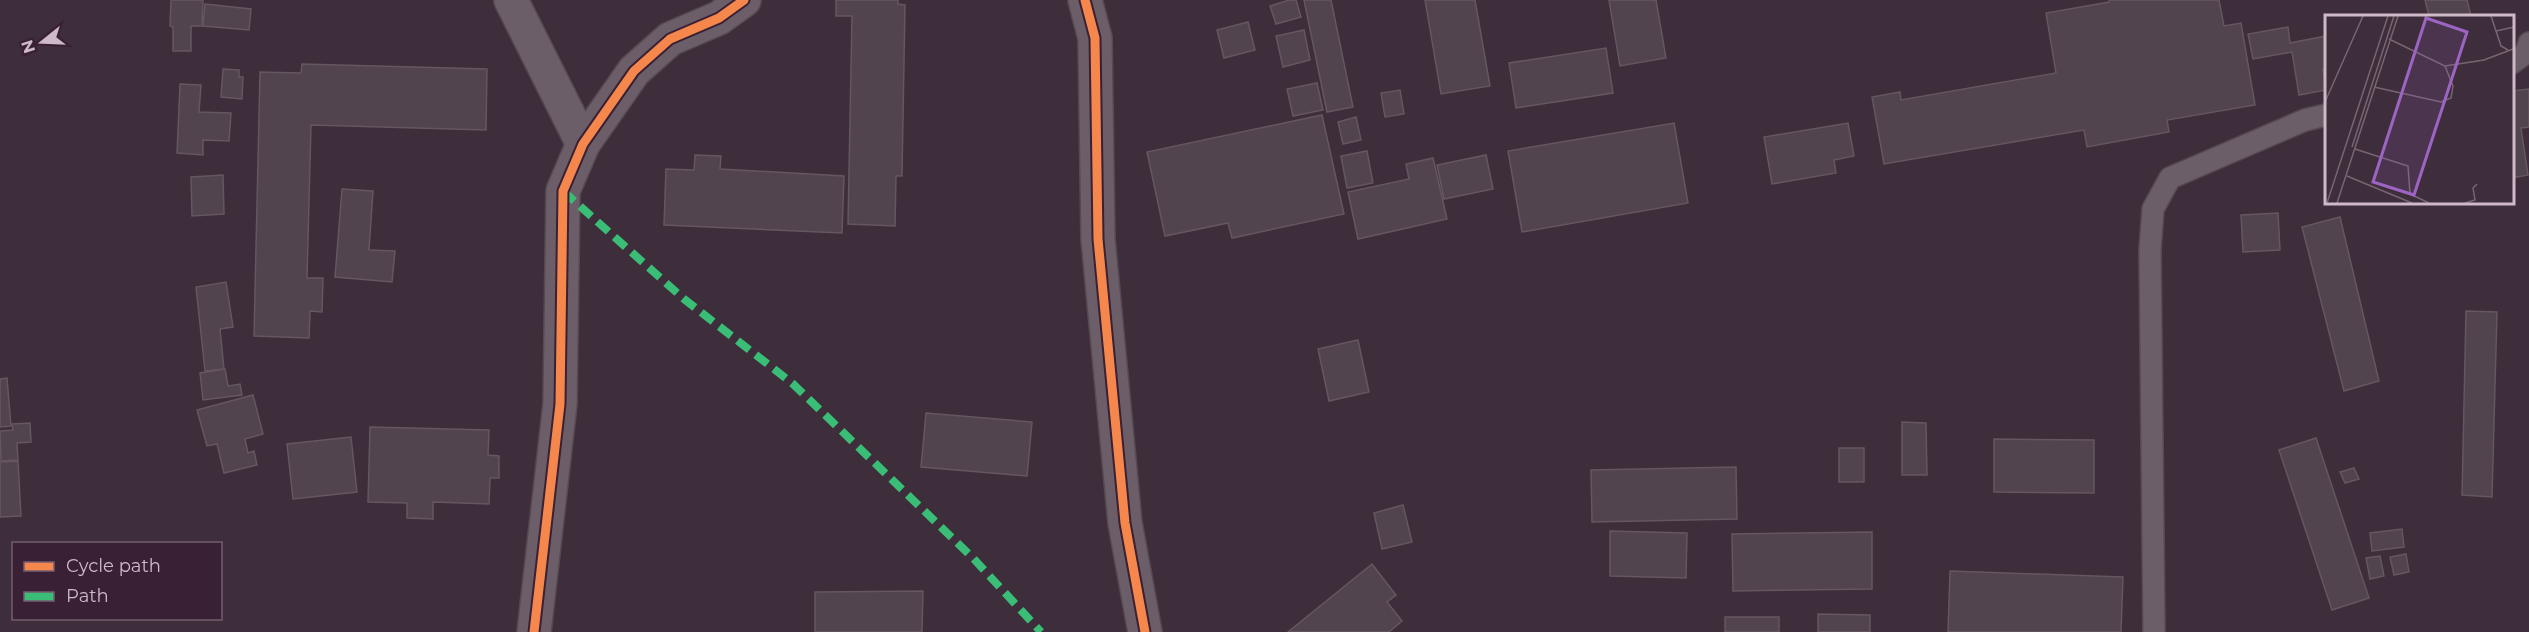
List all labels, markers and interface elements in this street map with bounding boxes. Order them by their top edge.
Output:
north arrow [12,12,72,72]
inset map [2325,15,2514,204]
text: N [17,37,39,56]
legend [12,542,222,620]
text: Cycle path [66,555,161,577]
text: Path [66,585,109,607]

